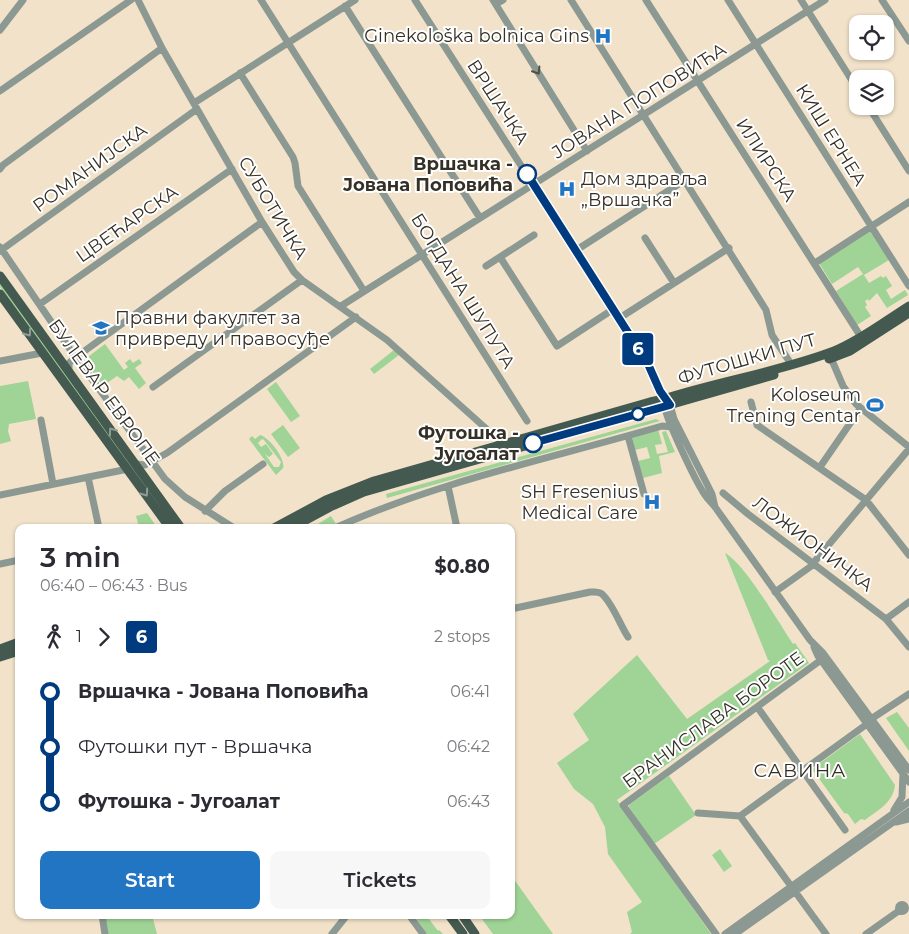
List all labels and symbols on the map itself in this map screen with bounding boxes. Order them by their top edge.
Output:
place label: Ginekološka bolnica Gins [364,25,589,47]
hospital icon: Ginekološka bolnica Gins [593,26,613,46]
street label: ЈОВАНА ПОПОВИЋА [548,38,731,164]
street label: ВРШАЧКА [462,55,534,149]
one-way arrow [531,66,541,75]
street label: КИШ ЕРНЕА [791,80,871,191]
street label: ИЛИРСКА [731,114,801,206]
street label: РОМАНИЈСКА [28,119,152,217]
street label: СУБОТИЧКА [234,152,313,264]
place label: Вршачка - Јована Поповића [343,153,513,196]
marker: Вршачка - Јована Поповића [517,164,537,184]
place label: Дом здравља „Вршачка” [581,168,708,211]
hospital icon: Дом здравља „Вршачка” [557,179,577,199]
street label: ЦВЕЋАРСКА [72,180,183,267]
street label: БОГДАНА ШУПУТА [406,209,520,373]
place label: Правни факултет за привреду и правосуђе [115,307,330,350]
street label: БУЛЕВАР ЕВРОПЕ [44,315,164,469]
school or university icon: Правни факултет за привреду и правосуђе [91,318,111,338]
one-way arrow [22,328,31,337]
street label: ФУТОШКИ ПУТ [675,329,819,389]
line badge: 6 [622,333,654,365]
place label: Koloseum Trening Centar [727,384,861,427]
sports icon: Koloseum Trening Centar [865,395,885,415]
unlabelled marker [631,407,645,421]
place label: Футошка - Југоалат [418,422,519,465]
one-way arrow [109,427,118,437]
marker: Футошка - Југоалат [523,433,543,453]
place label: SH Fresenius Medical Care [521,481,638,524]
one-way arrow [139,487,148,497]
hospital icon: SH Fresenius Medical Care [642,492,662,512]
street label: ЛОЖИОНИЧКА [749,492,878,597]
street label: БРАНИСЛАВА БОРОТЕ [618,647,808,793]
district label: САВИНА [753,759,847,782]

